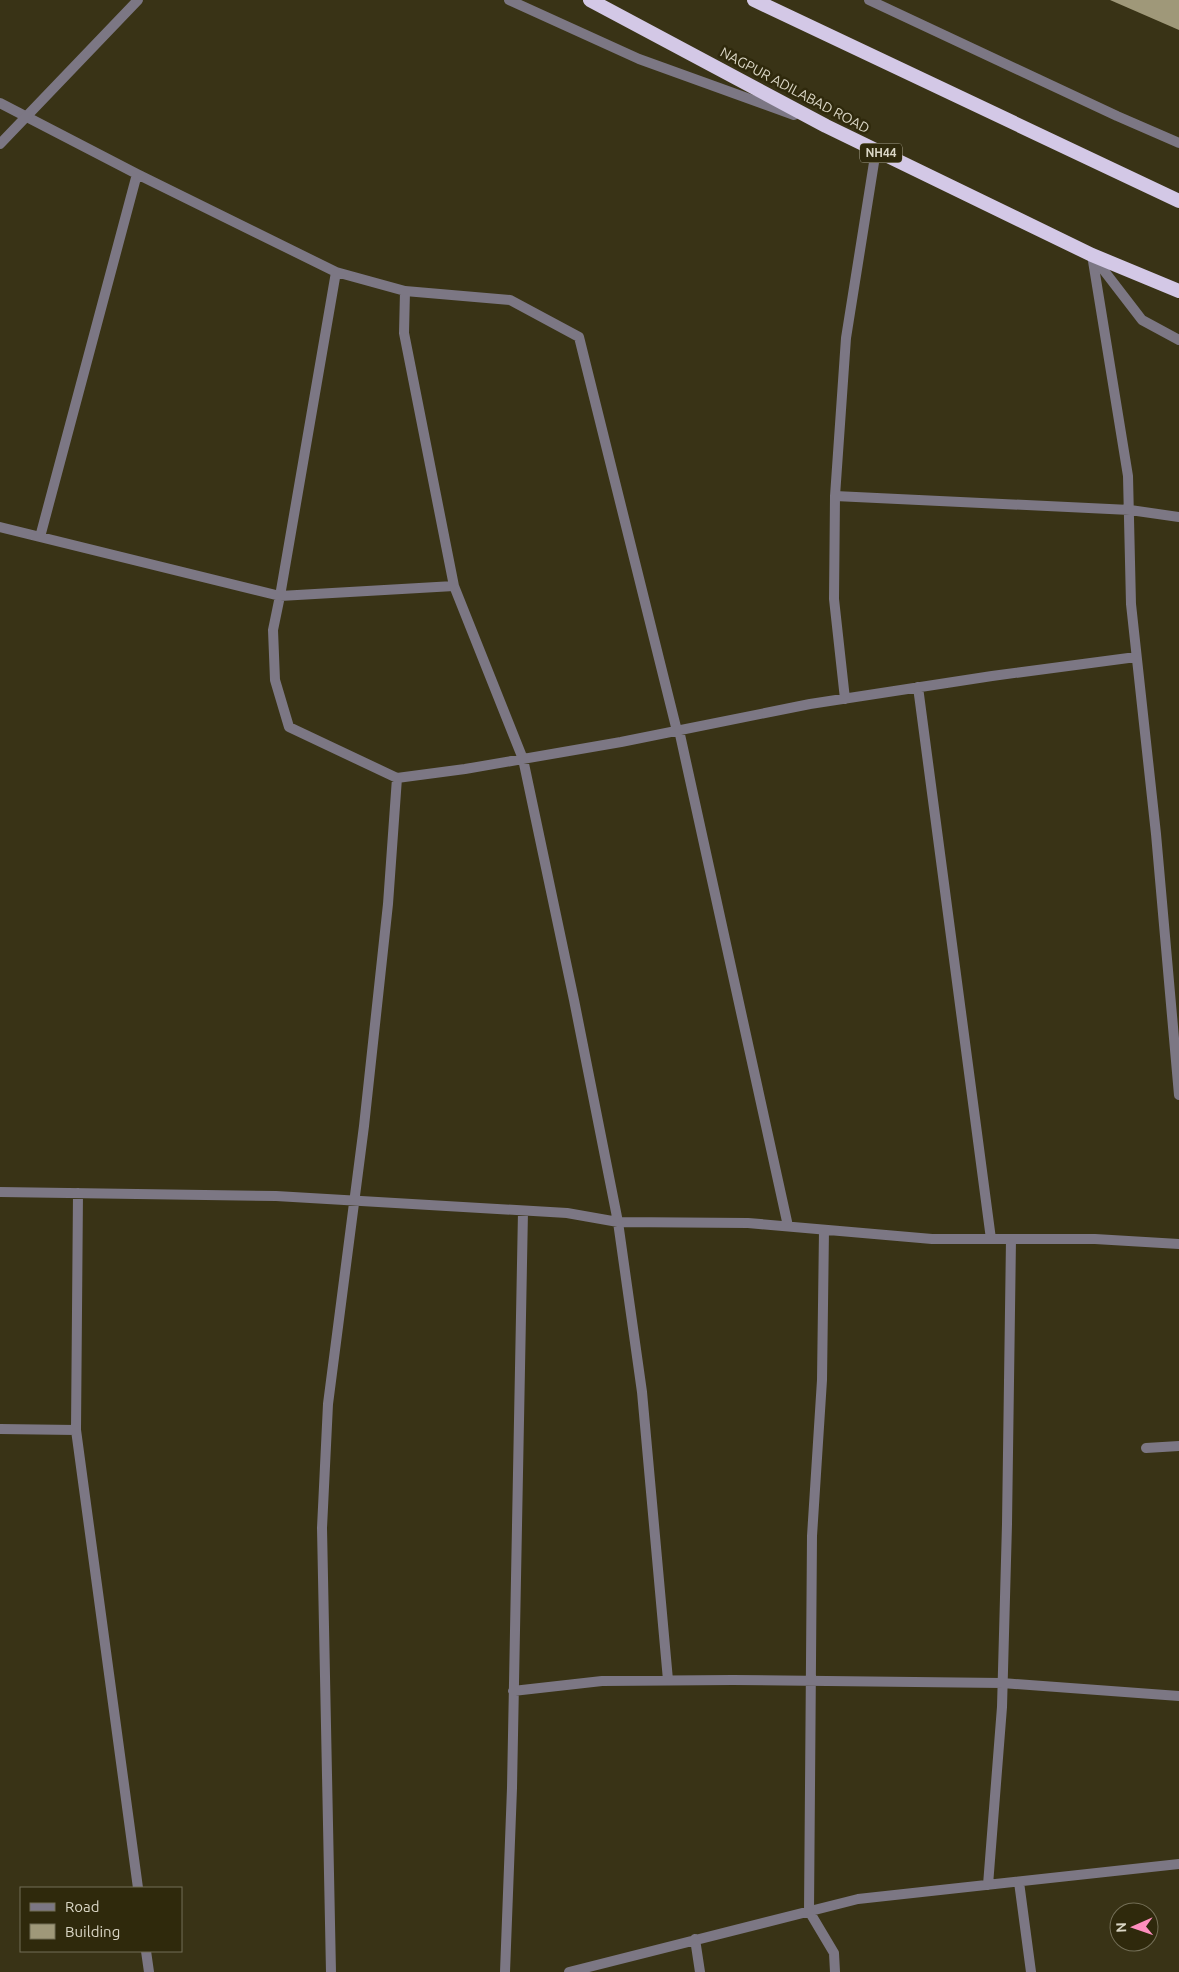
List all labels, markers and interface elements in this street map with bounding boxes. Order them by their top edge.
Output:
street label: NAGPUR ADILABAD ROAD [718,44,872,136]
road number: NH44 [860,144,902,162]
legend [20,1887,182,1952]
text: Road [65,1898,100,1915]
north arrow [1109,1902,1159,1952]
text: N [1113,1922,1129,1933]
text: Building [65,1923,120,1940]

